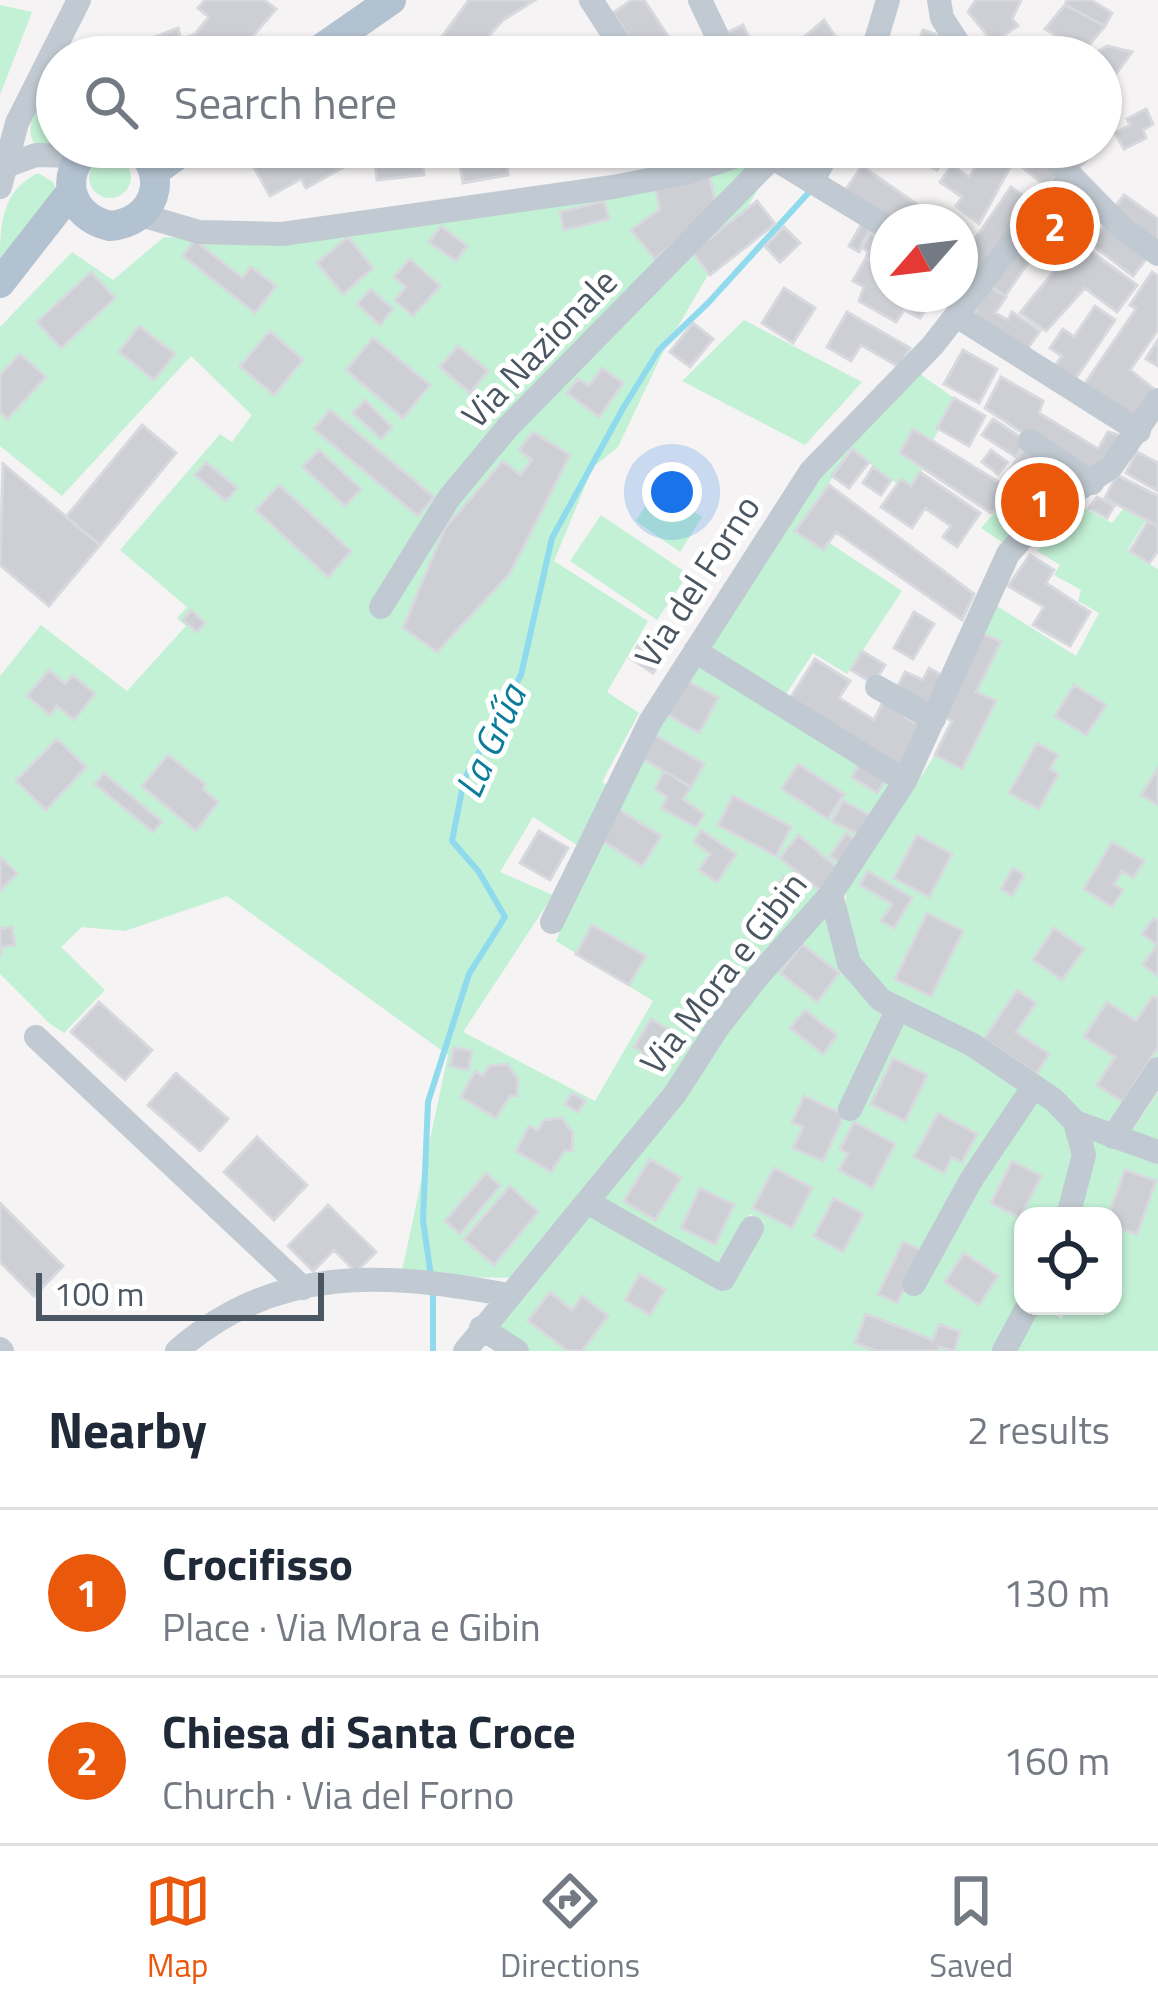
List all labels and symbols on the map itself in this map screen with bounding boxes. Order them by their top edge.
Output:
pin: 2 [1016,181,1094,271]
north arrow [870,204,978,312]
street label: Via Nazionale [448,255,629,440]
pin: 1 [1001,457,1079,547]
your location [642,462,702,522]
street label: Via del Forno [620,483,773,678]
water label: La Grűa [439,673,542,807]
street label: Via Mora e Gibin [626,859,820,1086]
scale bar [36,1267,324,1320]

